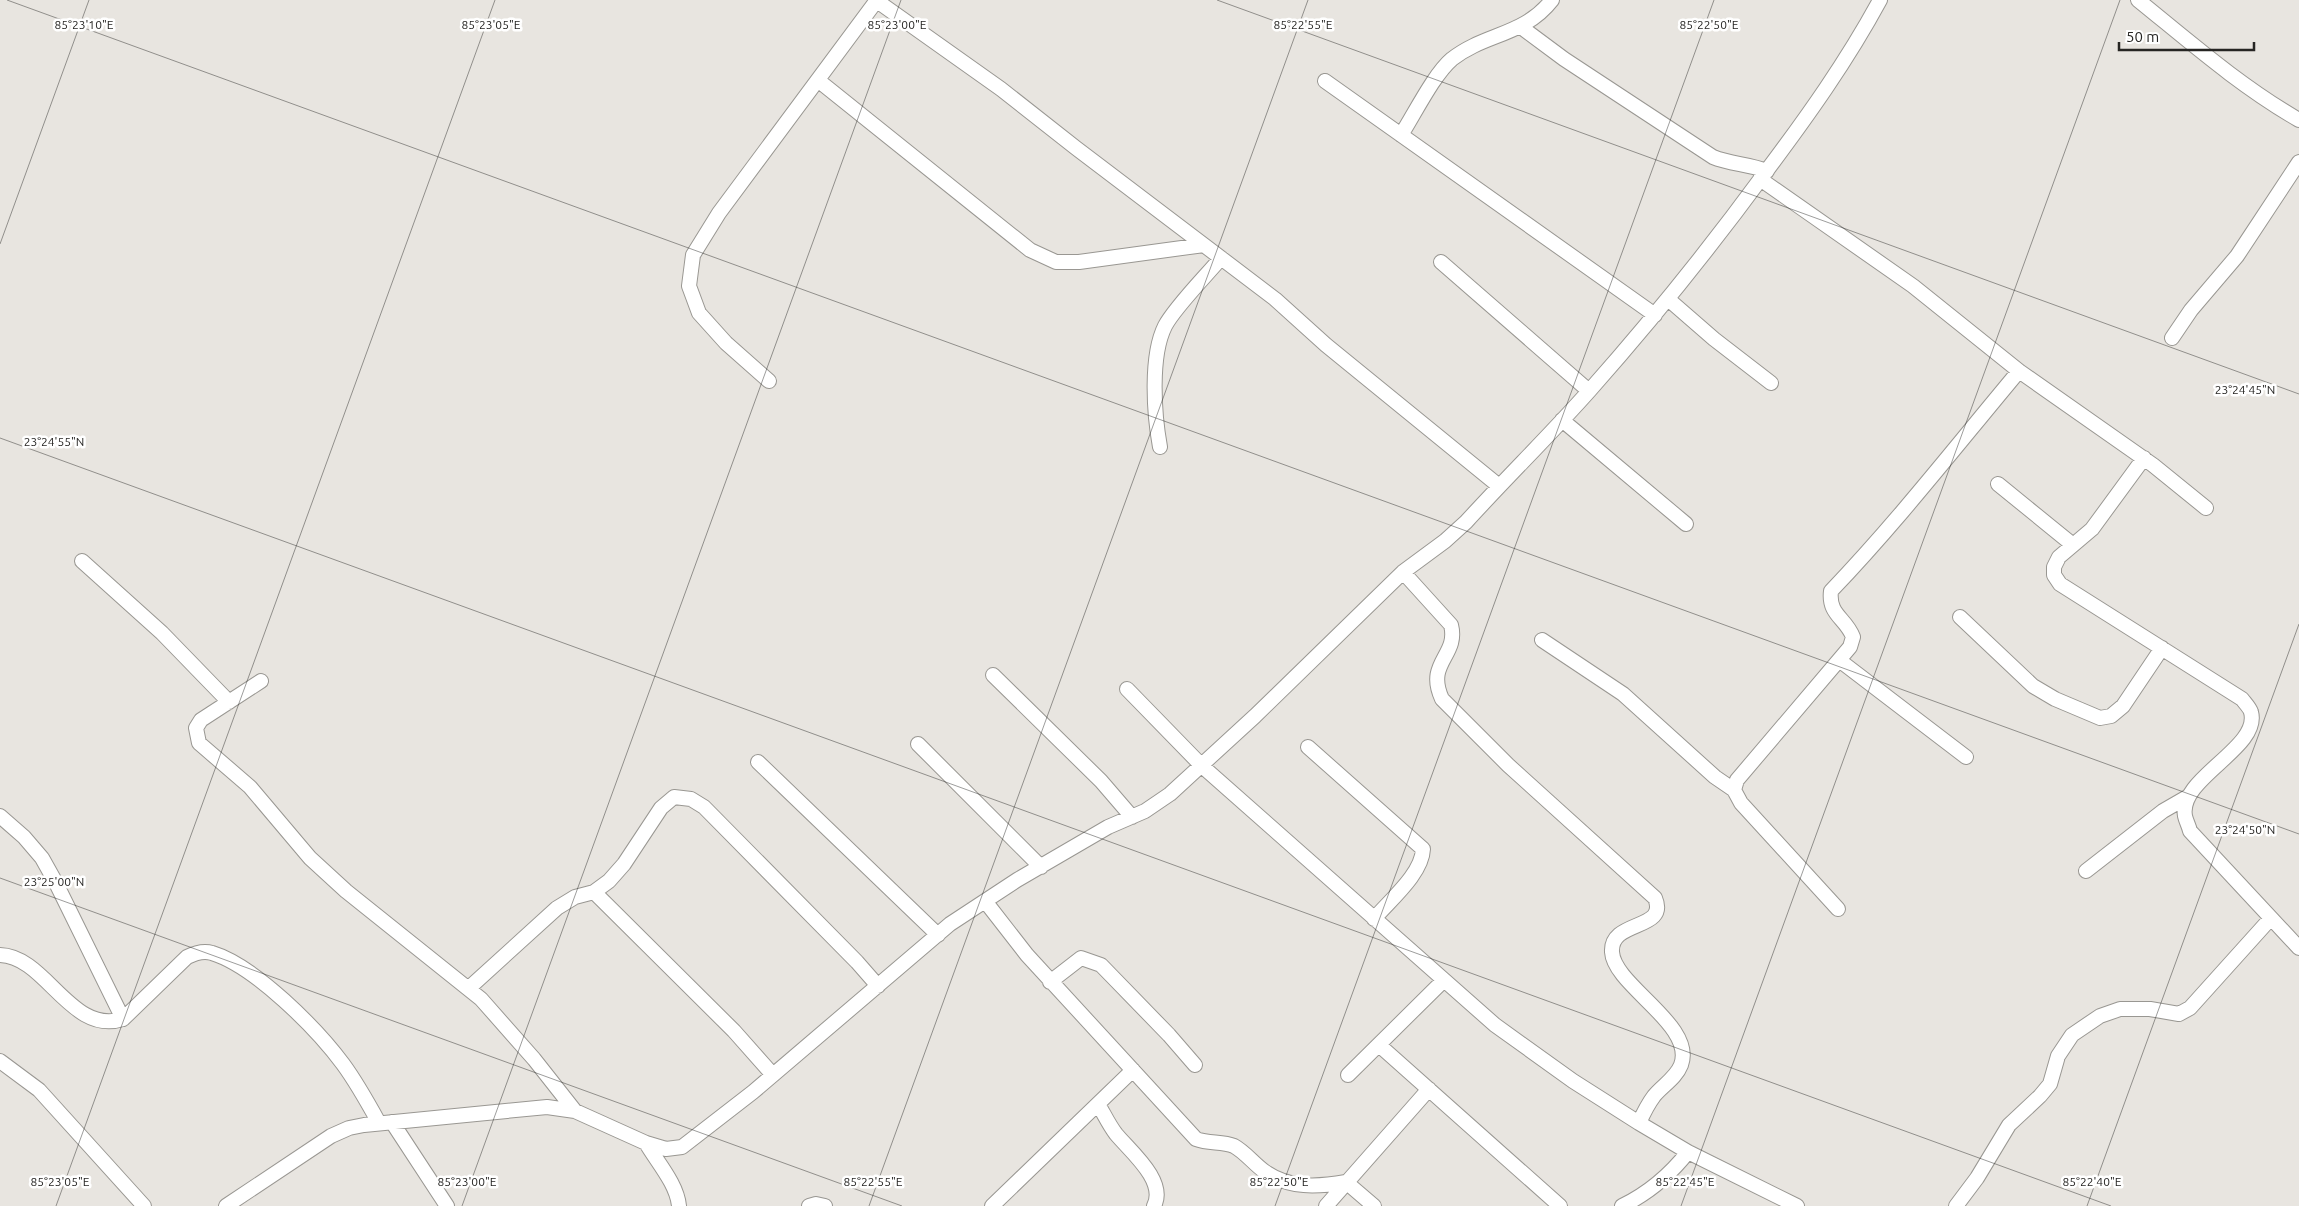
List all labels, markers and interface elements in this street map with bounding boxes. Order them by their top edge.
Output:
text: 85°23'10"E [55,18,114,31]
text: 85°23'05"E [462,18,521,31]
text: 85°23'00"E [868,18,927,31]
text: 85°22'55"E [1274,18,1333,31]
text: 85°22'50"E [1680,18,1739,31]
scale bar [2119,20,2254,52]
text: 50 m [2126,28,2159,45]
text: 23°24'45"N [2215,383,2275,396]
text: 23°24'55"N [24,435,84,448]
text: 23°24'50"N [2215,823,2275,836]
text: 23°25'00"N [24,875,84,888]
text: 85°23'05"E [31,1175,90,1188]
text: 85°23'00"E [438,1175,497,1188]
text: 85°22'55"E [844,1175,903,1188]
text: 85°22'50"E [1250,1175,1309,1188]
text: 85°22'45"E [1656,1175,1715,1188]
text: 85°22'40"E [2063,1175,2122,1188]

